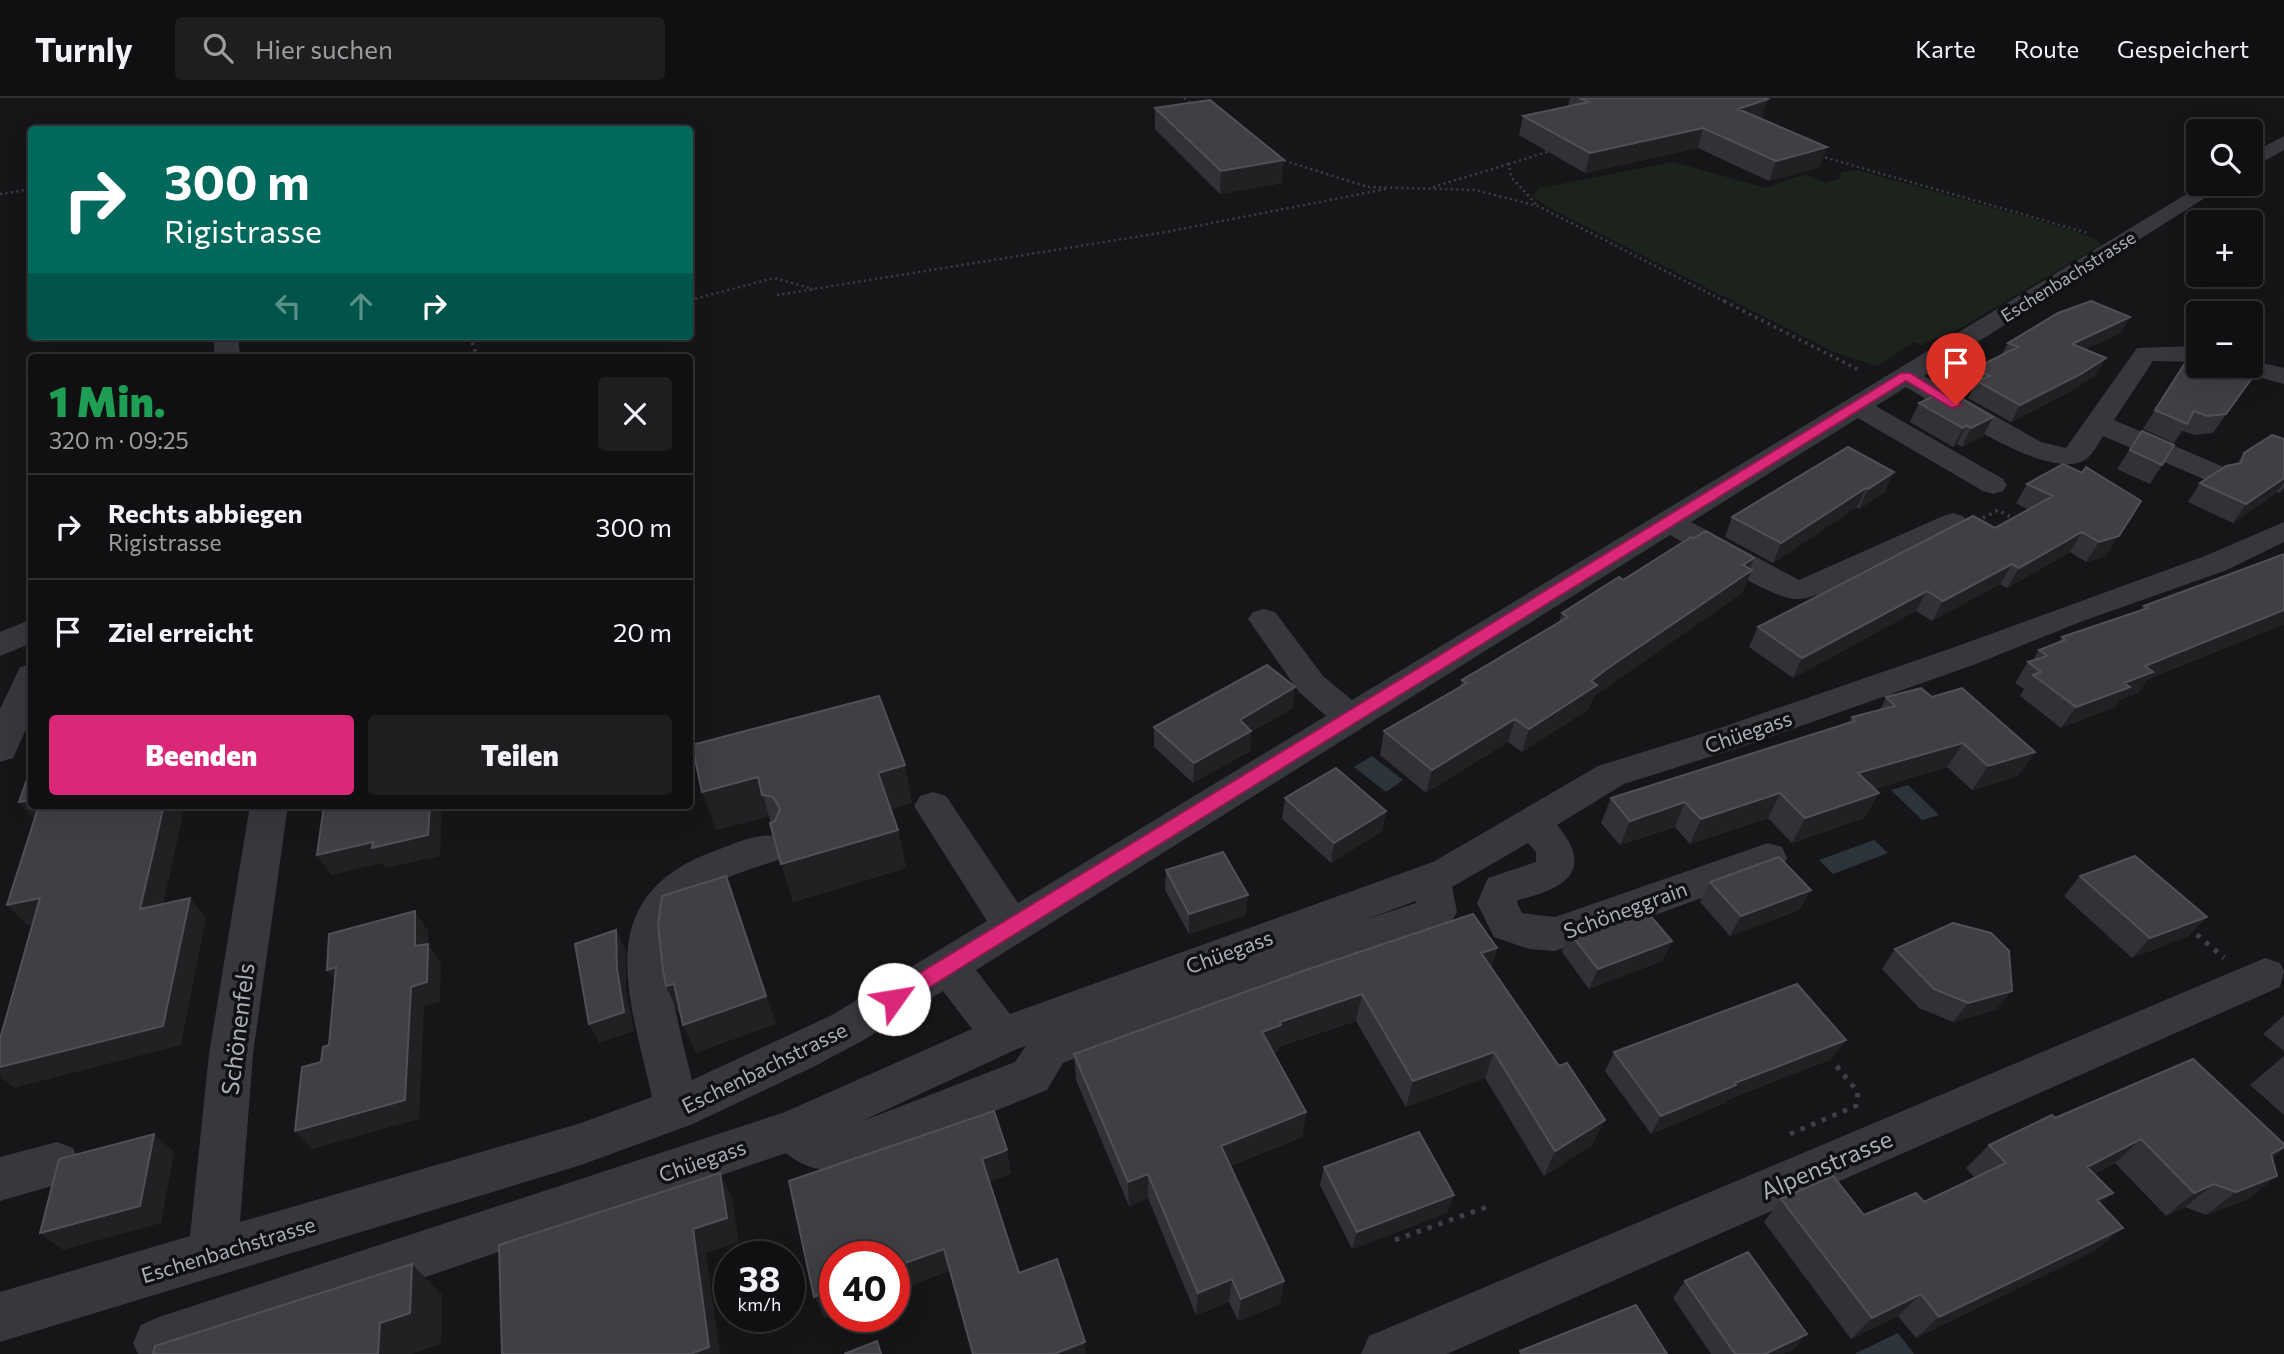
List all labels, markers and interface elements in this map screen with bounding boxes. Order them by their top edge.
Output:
search box [175,17,665,80]
text: Turnly [35,28,133,69]
icon: search [199,29,237,67]
text: Hier suchen [255,33,393,64]
text: Karte [1915,34,1976,63]
text: Route [2014,34,2079,63]
text: Gespeichert [2117,34,2249,63]
map controls [2186,119,2263,378]
button: search [2186,119,2263,196]
text: 300 m [164,150,310,210]
icon: right [49,154,140,245]
text: Rigistrasse [164,210,322,250]
button: + [2186,210,2263,287]
street label: Eschenbachstrasse [1996,226,2140,326]
icon: left [269,287,307,325]
icon: ahead [342,287,380,325]
icon: right [415,287,453,325]
button: − [2186,301,2263,378]
pin [1926,333,1986,405]
icon: arrive [1937,344,1975,382]
text: 1 Min. [49,374,166,426]
button: close [598,377,672,451]
text: 320 m · 09:25 [49,426,189,454]
text: Rechts abbiegen [108,497,303,528]
icon: right [49,508,87,546]
text: 300 m [596,511,672,542]
text: Rigistrasse [108,528,222,556]
icon: arrive [49,613,87,651]
text: Ziel erreicht [108,616,253,647]
text: 20 m [613,616,672,647]
street label: Chüegass [1701,704,1795,758]
button: Beenden [49,715,354,795]
button: Teilen [368,715,672,795]
street label: Schöneggrain [1560,875,1690,943]
street label: Chüegass [1182,924,1276,978]
street label: Schönenfels [215,961,259,1097]
position arrow [857,962,931,1036]
street label: Eschenbachstrasse [677,1016,851,1118]
street label: Alpenstrasse [1756,1123,1896,1205]
street label: Chüegass [655,1133,749,1187]
street label: Eschenbachstrasse [138,1211,318,1287]
speed limit sign: 40 [819,1241,910,1332]
text: 38 [738,1256,781,1299]
text: km/h [738,1293,781,1315]

